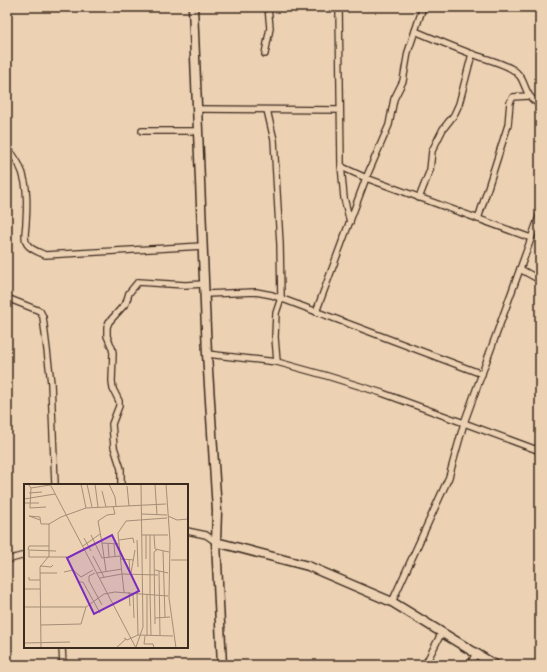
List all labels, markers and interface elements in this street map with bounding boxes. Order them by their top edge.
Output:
inset map [24,484,188,648]

